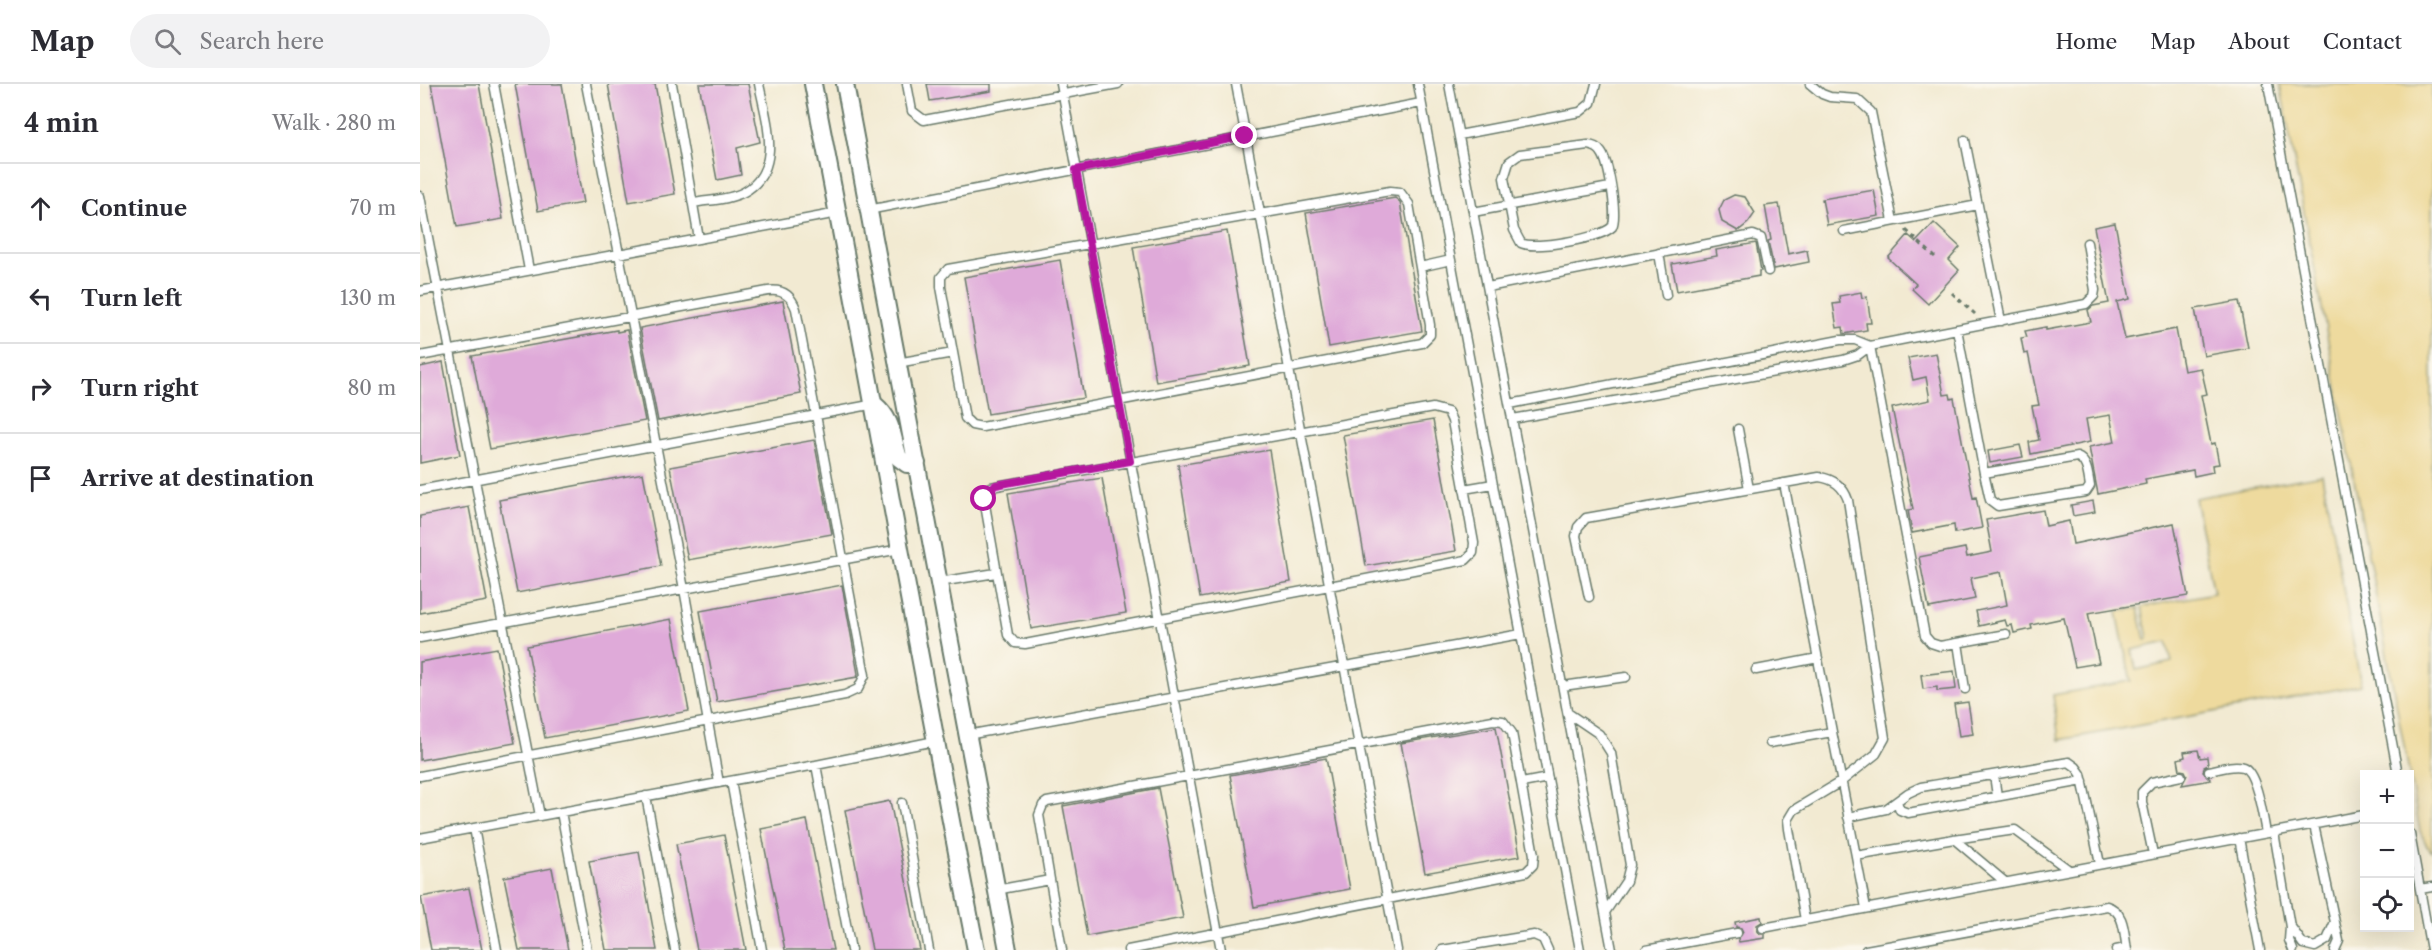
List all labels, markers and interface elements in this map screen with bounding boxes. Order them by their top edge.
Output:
search box [130,14,550,68]
text: Map [30,24,94,58]
icon: search [151,25,184,58]
text: Search here [199,28,324,55]
text: Home [2056,29,2117,54]
text: Map [2150,29,2195,54]
text: About [2228,29,2290,54]
text: Contact [2323,29,2402,54]
text: 4 min [24,107,99,139]
text: Walk · 280 m [272,111,396,135]
route end [1231,122,1257,148]
icon: ahead [24,192,57,225]
text: Continue [81,195,187,222]
text: 70 m [350,196,396,220]
icon: left [24,282,57,315]
text: Turn left [81,285,182,312]
text: 130 m [340,286,396,310]
icon: right [24,372,57,405]
text: Turn right [81,375,199,402]
text: 80 m [348,376,396,400]
icon: arrive [24,462,57,495]
text: Arrive at destination [81,465,314,492]
route start [970,485,996,511]
map controls [2360,770,2414,932]
button: + [2360,770,2414,824]
button: − [2360,824,2414,878]
button: locate [2360,878,2414,932]

